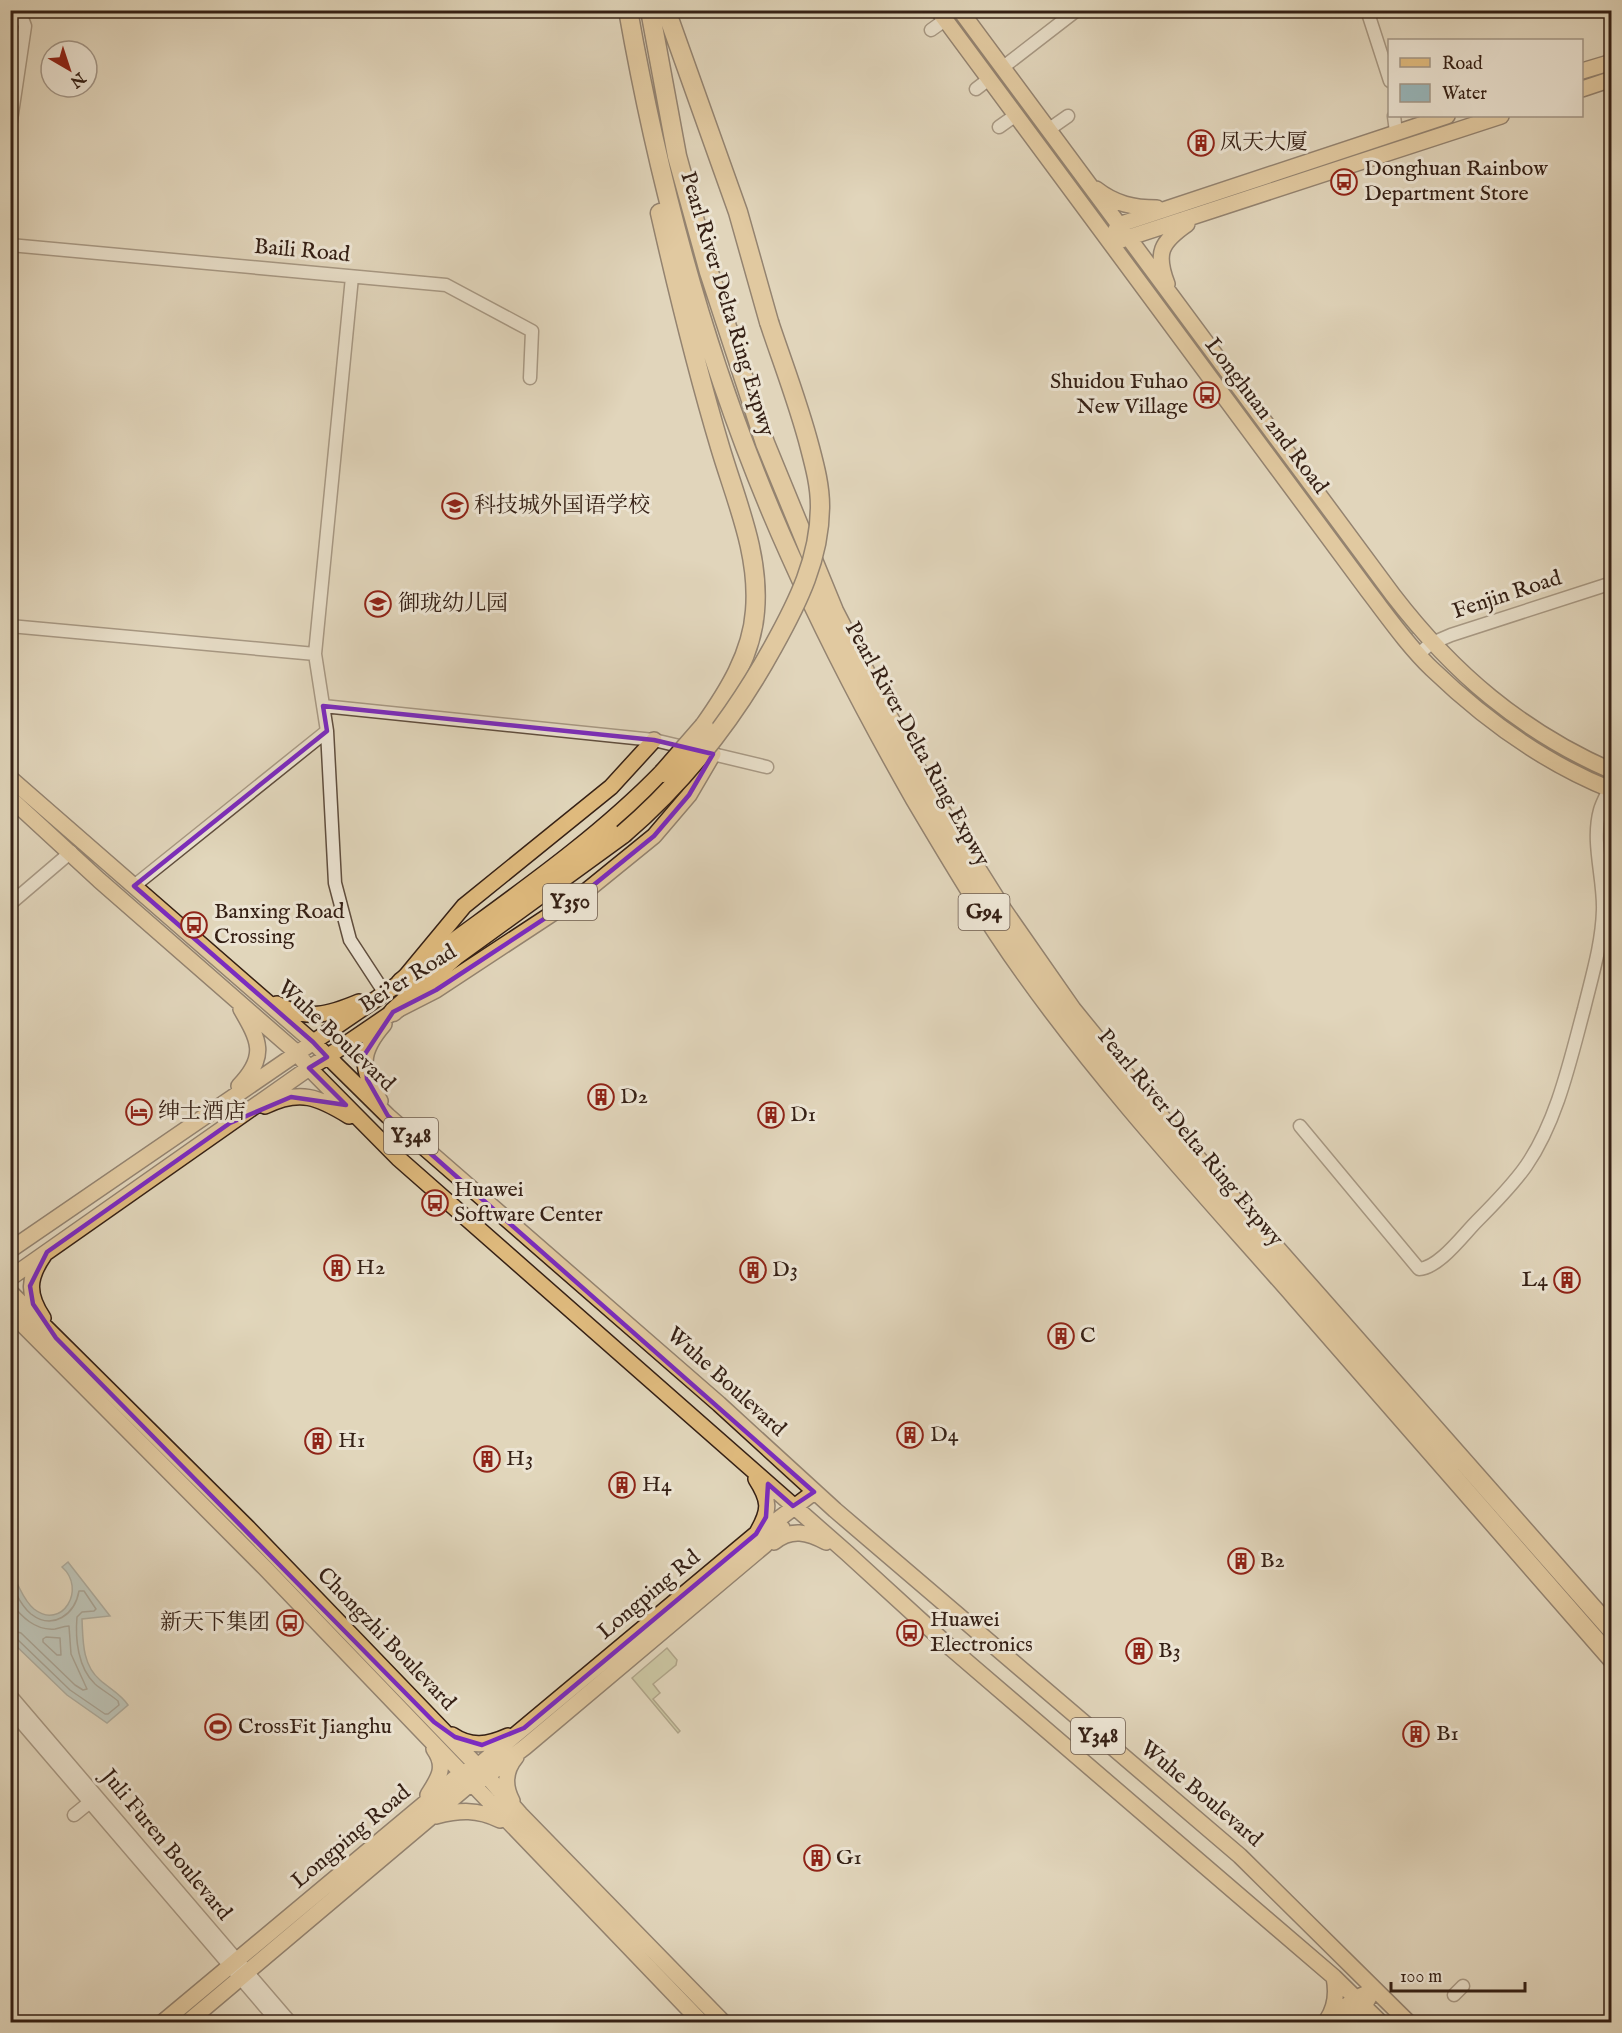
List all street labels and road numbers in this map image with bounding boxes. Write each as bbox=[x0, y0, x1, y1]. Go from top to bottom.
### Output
street label: Pearl River Delta Ring Expwy bbox=[673, 168, 781, 440]
street label: Baili Road bbox=[253, 233, 351, 269]
street label: Longhuan 2nd Road bbox=[1198, 332, 1334, 500]
street label: Fenjin Road bbox=[1449, 564, 1565, 626]
street label: Pearl River Delta Ring Expwy bbox=[838, 617, 996, 871]
road number: Y350 bbox=[543, 884, 597, 920]
road number: G94 bbox=[958, 894, 1010, 930]
street label: Bei'er Road bbox=[354, 938, 462, 1020]
street label: Wuhe Boulevard bbox=[271, 974, 401, 1098]
street label: Pearl River Delta Ring Expwy bbox=[1091, 1023, 1289, 1253]
road number: Y348 bbox=[384, 1118, 438, 1154]
street label: Wuhe Boulevard bbox=[660, 1321, 792, 1443]
street label: Longping Rd bbox=[592, 1544, 706, 1646]
street label: Chongzhi Boulevard bbox=[311, 1562, 462, 1717]
road number: Y348 bbox=[1071, 1718, 1125, 1754]
street label: Wuhe Boulevard bbox=[1134, 1735, 1268, 1853]
street label: Juli Furen Boulevard bbox=[93, 1761, 238, 1927]
street label: Longping Road bbox=[286, 1779, 417, 1895]

